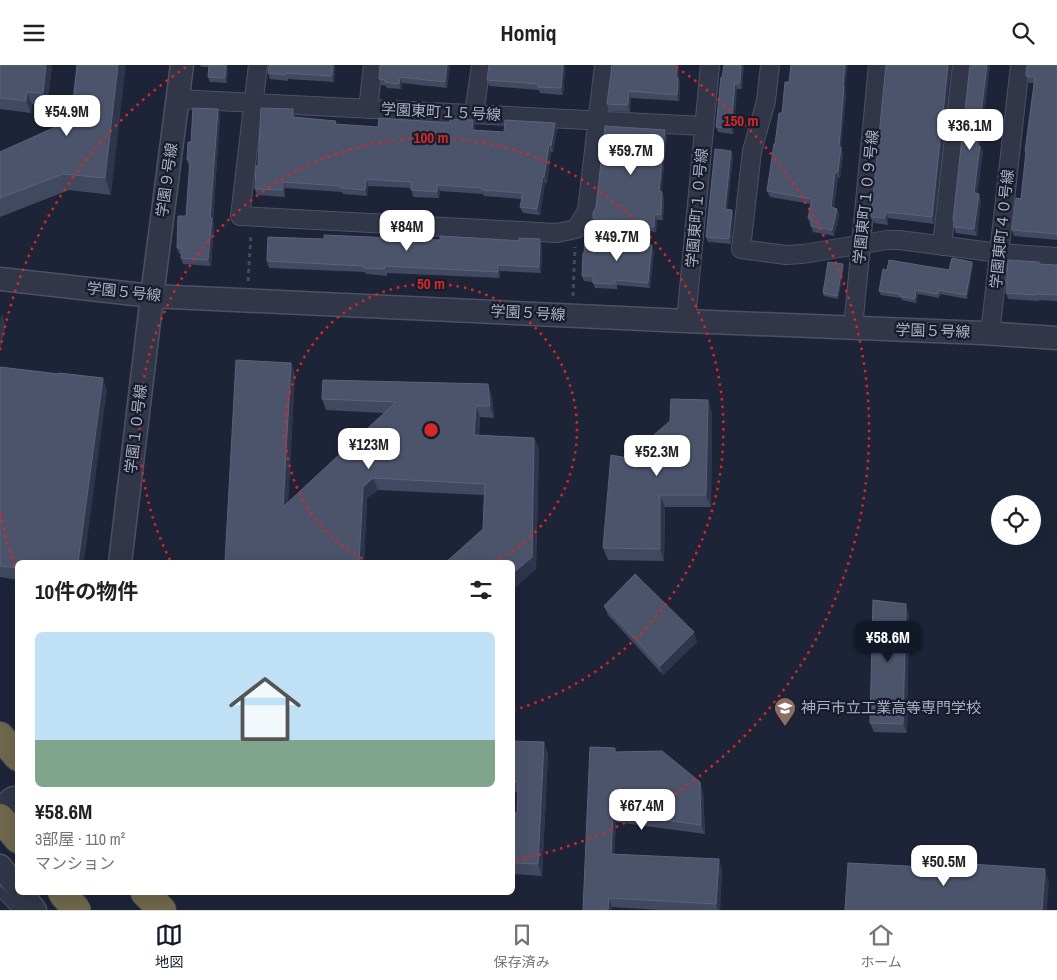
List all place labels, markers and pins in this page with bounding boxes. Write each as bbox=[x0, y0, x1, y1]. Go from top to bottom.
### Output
pin: ¥54.9M bbox=[26, 95, 108, 137]
pin: ¥36.1M bbox=[929, 109, 1011, 151]
pin: ¥59.7M bbox=[590, 133, 672, 176]
pin: ¥84M bbox=[377, 209, 437, 252]
pin: ¥49.7M bbox=[576, 219, 658, 262]
centre of rings bbox=[422, 421, 440, 439]
pin: ¥123M bbox=[334, 427, 404, 470]
pin: ¥52.3M bbox=[616, 435, 698, 477]
pin: ¥58.6M bbox=[847, 621, 929, 663]
school or university icon: 神戸市立工業高等専門学校 bbox=[773, 696, 797, 727]
place label: 神戸市立工業高等専門学校 bbox=[801, 697, 981, 718]
pin: ¥67.4M bbox=[601, 789, 683, 831]
pin: ¥50.5M bbox=[903, 845, 985, 887]

